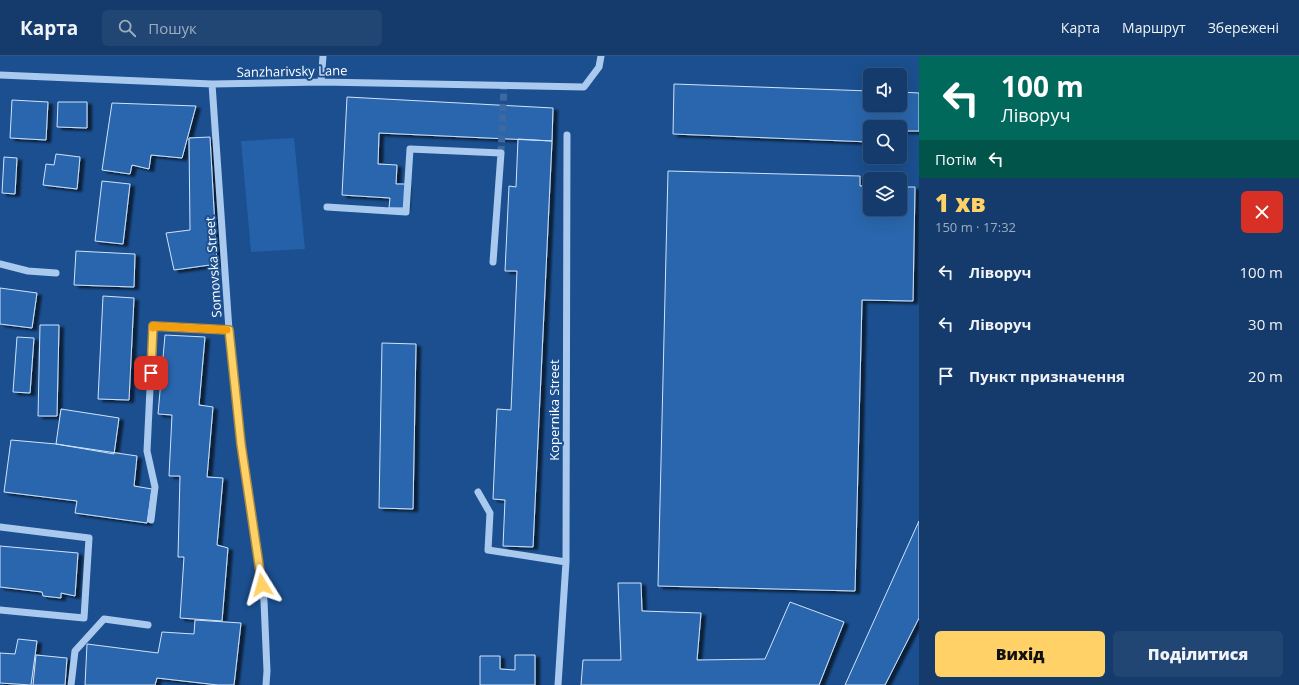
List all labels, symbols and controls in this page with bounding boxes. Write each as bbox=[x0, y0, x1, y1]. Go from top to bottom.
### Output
search box bbox=[102, 10, 382, 46]
text: Карта bbox=[20, 15, 78, 41]
icon: search bbox=[116, 17, 138, 39]
text: Пошук bbox=[148, 18, 197, 38]
text: Карта bbox=[1061, 18, 1100, 37]
text: Маршрут bbox=[1122, 18, 1186, 37]
text: Збережені bbox=[1208, 18, 1279, 37]
street label: Sanzharivsky Lane bbox=[236, 61, 348, 81]
text: 100 m bbox=[1001, 67, 1084, 105]
map controls bbox=[863, 68, 907, 216]
button: sound bbox=[863, 68, 907, 112]
icon: left bbox=[935, 72, 987, 124]
text: Ліворуч bbox=[1001, 103, 1070, 127]
button: search bbox=[863, 120, 907, 164]
icon: left bbox=[985, 148, 1007, 170]
text: Потім bbox=[935, 149, 977, 169]
button: layers bbox=[863, 172, 907, 216]
text: 1 хв bbox=[935, 186, 986, 219]
button: close bbox=[1241, 191, 1283, 233]
street label: Somovska Street bbox=[200, 216, 226, 318]
text: 150 m · 17:32 bbox=[935, 218, 1016, 236]
icon: left bbox=[935, 261, 957, 283]
text: Ліворуч bbox=[969, 262, 1031, 282]
text: 100 m bbox=[1239, 262, 1283, 282]
icon: left bbox=[935, 313, 957, 335]
text: Ліворуч bbox=[969, 314, 1031, 334]
text: 30 m bbox=[1248, 314, 1283, 334]
pin bbox=[134, 356, 168, 390]
street label: Kopernika Street bbox=[545, 359, 563, 461]
icon: arrive bbox=[140, 362, 162, 384]
icon: arrive bbox=[935, 365, 957, 387]
text: Пункт призначення bbox=[969, 366, 1125, 386]
text: 20 m bbox=[1248, 366, 1283, 386]
position arrow bbox=[241, 564, 283, 606]
button: Вихід bbox=[935, 631, 1105, 677]
button: Поділитися bbox=[1113, 631, 1283, 677]

